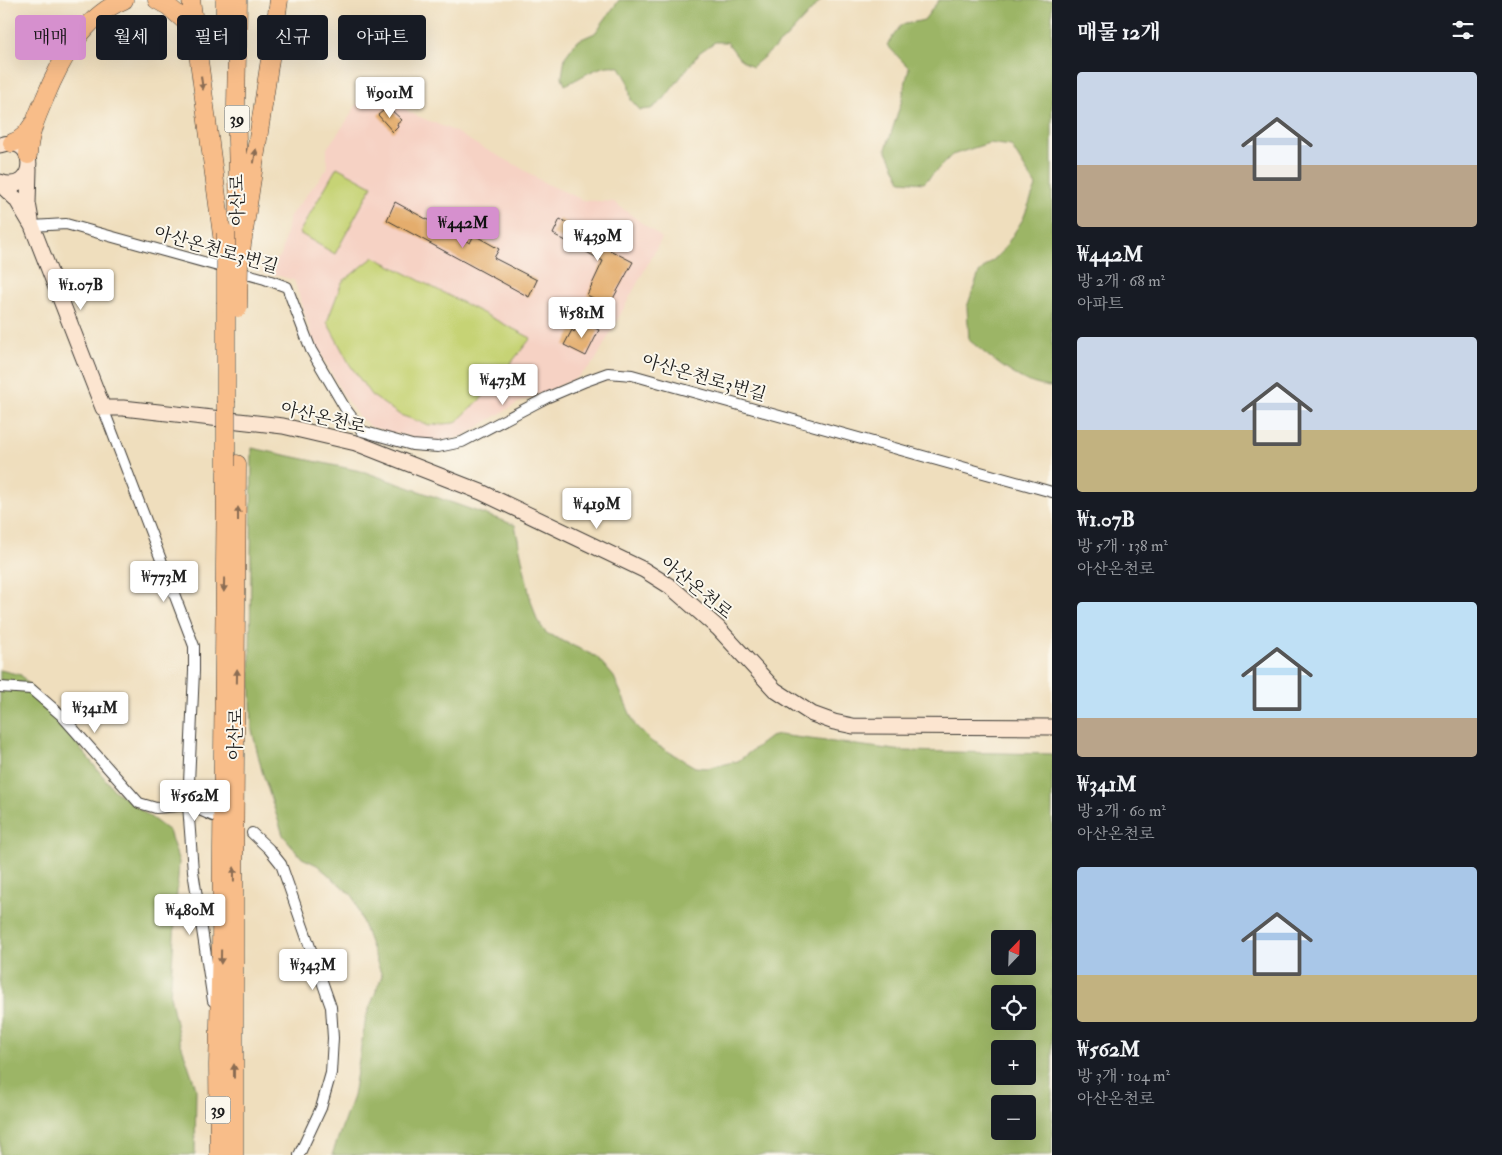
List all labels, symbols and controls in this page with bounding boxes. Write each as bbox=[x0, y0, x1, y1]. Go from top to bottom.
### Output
chip: 매매 bbox=[15, 15, 86, 60]
chip: 월세 bbox=[96, 15, 167, 60]
chip: 필터 bbox=[177, 15, 247, 60]
chip: 신규 bbox=[257, 15, 328, 60]
chip: 아파트 bbox=[338, 15, 426, 60]
icon: filters bbox=[1449, 16, 1477, 44]
text: 매물 12개 bbox=[1077, 19, 1160, 46]
one-way arrow bbox=[198, 75, 206, 91]
pin: ₩901M bbox=[355, 76, 425, 119]
text: ₩901M bbox=[367, 83, 413, 103]
icon: home bbox=[1232, 104, 1322, 194]
road number: 39 bbox=[224, 106, 250, 132]
one-way arrow bbox=[252, 148, 260, 164]
street label: 아산로 bbox=[226, 174, 250, 226]
pin: ₩442M bbox=[428, 206, 498, 249]
text: ₩442M bbox=[438, 213, 488, 233]
pin: ₩439M bbox=[563, 220, 633, 262]
street label: 아산온천로3번길 bbox=[151, 221, 281, 279]
text: ₩439M bbox=[574, 226, 622, 246]
text: ₩442M bbox=[1077, 241, 1143, 268]
pin: ₩1.07B bbox=[40, 268, 122, 311]
text: 방 2개 · 68 m² bbox=[1077, 271, 1165, 291]
text: ₩1.07B bbox=[59, 275, 103, 295]
text: 아파트 bbox=[1077, 294, 1123, 314]
pin: ₩581M bbox=[547, 296, 617, 339]
text: ₩581M bbox=[559, 303, 605, 323]
street label: 아산온천로3번길 bbox=[639, 349, 769, 407]
pin: ₩473M bbox=[468, 364, 538, 406]
icon: home bbox=[1232, 369, 1322, 459]
text: ₩473M bbox=[480, 370, 526, 390]
street label: 아산온천로 bbox=[278, 397, 368, 439]
pin: ₩419M bbox=[562, 488, 632, 530]
text: ₩419M bbox=[573, 494, 621, 514]
one-way arrow bbox=[234, 506, 242, 522]
text: ₩1.07B bbox=[1077, 506, 1135, 533]
text: 방 5개 · 138 m² bbox=[1077, 536, 1168, 556]
street label: 아산온천로 bbox=[655, 552, 737, 624]
text: 아산온천로 bbox=[1077, 559, 1154, 579]
pin: ₩773M bbox=[129, 560, 199, 603]
text: ₩773M bbox=[141, 567, 187, 587]
one-way arrow bbox=[220, 577, 228, 593]
icon: home bbox=[1232, 634, 1322, 724]
one-way arrow bbox=[233, 668, 241, 684]
pin: ₩341M bbox=[60, 692, 130, 734]
text: ₩341M bbox=[72, 698, 118, 718]
street label: 아산로 bbox=[224, 708, 248, 760]
text: ₩341M bbox=[1077, 771, 1137, 798]
pin: ₩562M bbox=[160, 780, 230, 822]
text: ₩562M bbox=[171, 786, 219, 806]
text: 방 2개 · 60 m² bbox=[1077, 801, 1166, 821]
text: 아산온천로 bbox=[1077, 824, 1154, 844]
one-way arrow bbox=[230, 866, 238, 882]
pin: ₩480M bbox=[155, 894, 225, 936]
icon: home bbox=[1232, 899, 1322, 989]
text: ₩480M bbox=[165, 900, 215, 920]
north arrow bbox=[991, 930, 1036, 975]
map controls bbox=[991, 930, 1036, 1140]
pin: ₩343M bbox=[278, 948, 348, 991]
one-way arrow bbox=[216, 950, 224, 966]
text: ₩343M bbox=[290, 955, 336, 975]
button: locate bbox=[991, 985, 1036, 1030]
text: ₩562M bbox=[1077, 1036, 1140, 1063]
button: + bbox=[991, 1040, 1036, 1085]
one-way arrow bbox=[230, 1063, 238, 1079]
text: 방 3개 · 104 m² bbox=[1077, 1066, 1170, 1086]
text: 아산온천로 bbox=[1077, 1089, 1154, 1109]
button: − bbox=[991, 1095, 1036, 1140]
road number: 39 bbox=[206, 1096, 230, 1124]

